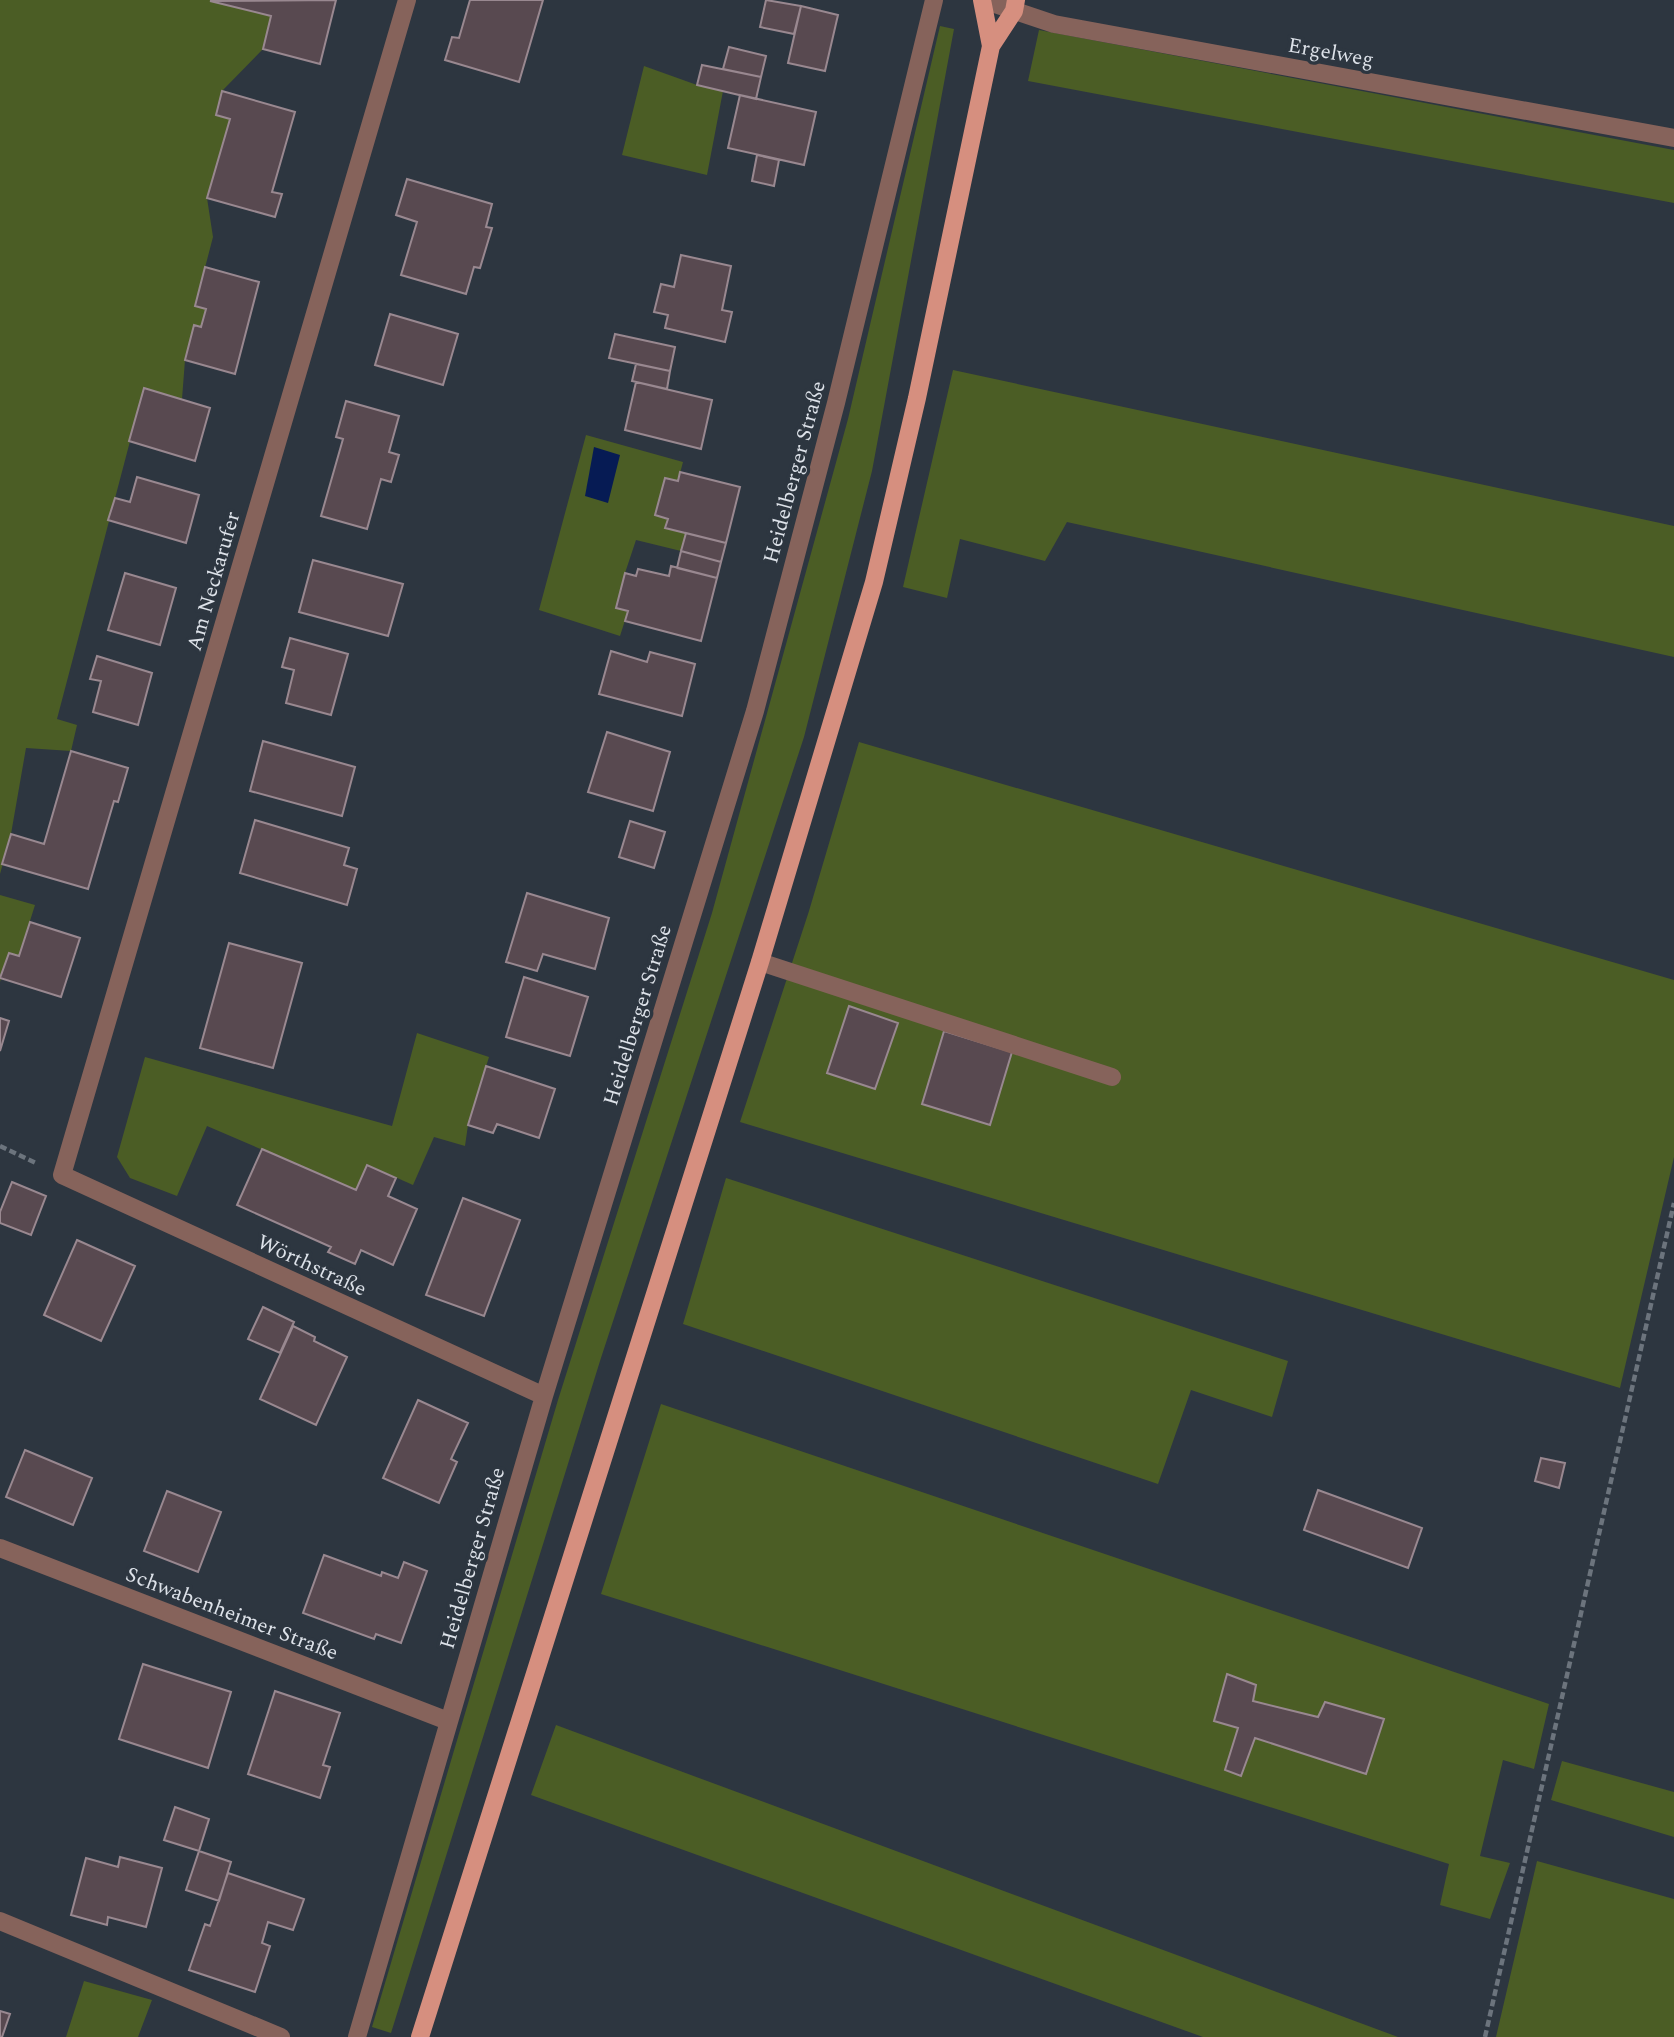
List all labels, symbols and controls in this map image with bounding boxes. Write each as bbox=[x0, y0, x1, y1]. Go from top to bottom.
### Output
street label: Ergelweg bbox=[1285, 30, 1376, 76]
street label: Heidelberger Straße bbox=[755, 377, 835, 567]
street label: Am Neckarufer bbox=[179, 508, 249, 655]
street label: Heidelberger Straße bbox=[595, 921, 681, 1110]
street label: Wörthstraße bbox=[251, 1227, 372, 1305]
street label: Heidelberger Straße bbox=[432, 1464, 514, 1653]
street label: Schwabenheimer Straße bbox=[121, 1559, 343, 1669]

